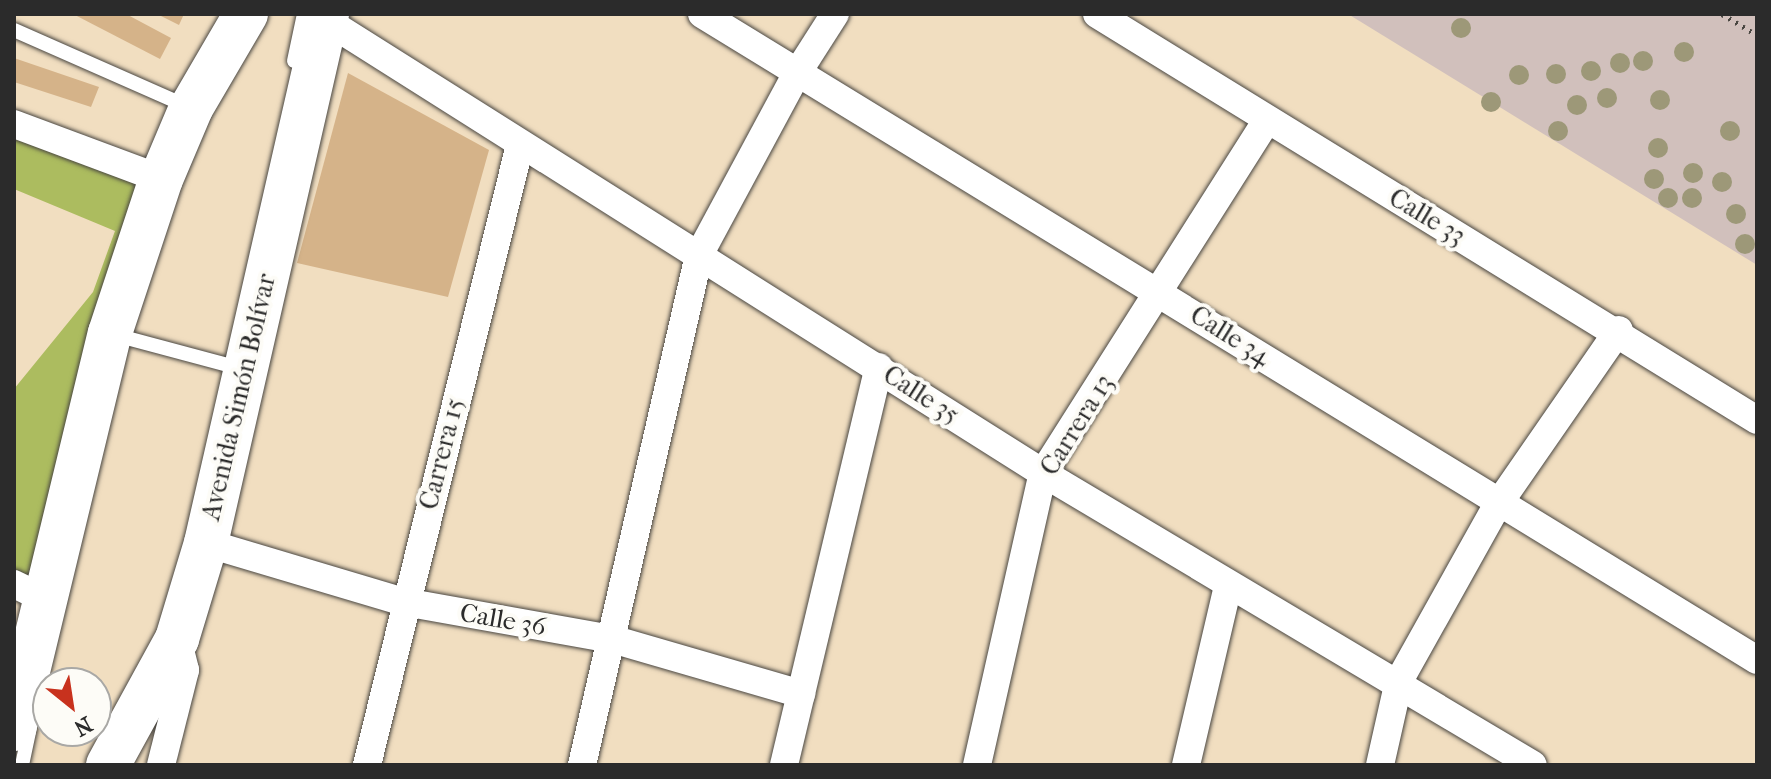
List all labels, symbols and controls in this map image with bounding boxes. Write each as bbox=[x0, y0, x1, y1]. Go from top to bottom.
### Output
street label: Calle 33 bbox=[1383, 182, 1471, 252]
street label: Avenida Simón Bolívar bbox=[195, 271, 283, 523]
street label: Calle 34 bbox=[1184, 299, 1276, 373]
street label: Calle 35 bbox=[877, 359, 965, 431]
street label: Carrera 13 bbox=[1034, 369, 1120, 481]
street label: Carrera 15 bbox=[413, 395, 471, 513]
street label: Calle 36 bbox=[458, 597, 548, 643]
north arrow bbox=[32, 667, 112, 747]
text: N bbox=[69, 711, 97, 741]

